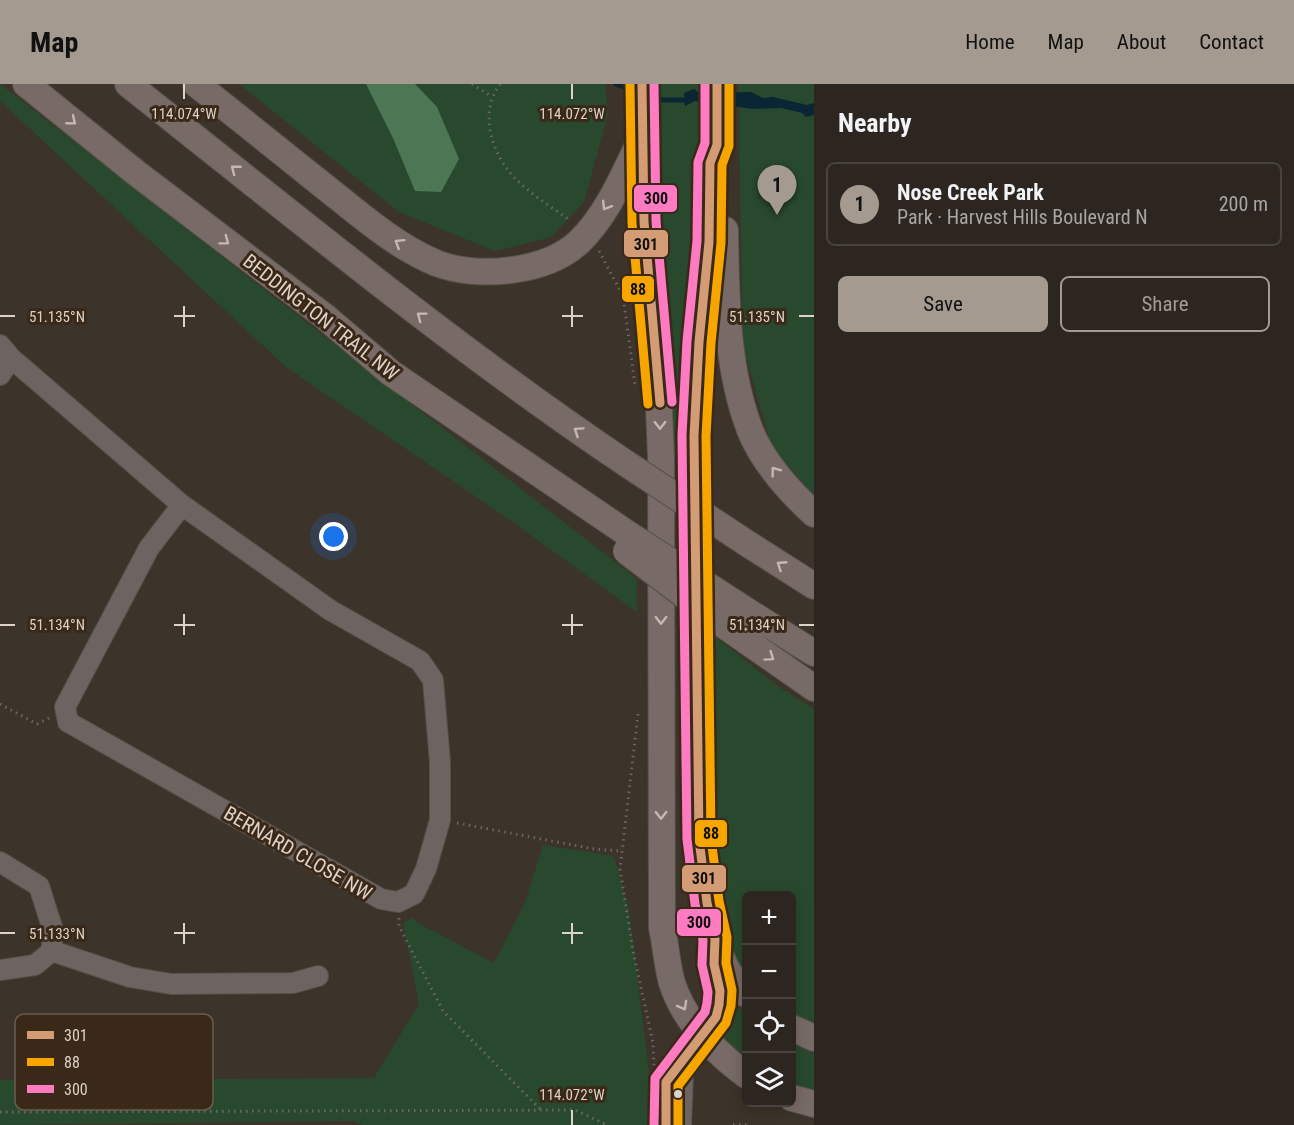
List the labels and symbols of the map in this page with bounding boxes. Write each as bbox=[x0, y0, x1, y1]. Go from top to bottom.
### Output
text: 114.074°W bbox=[151, 105, 217, 123]
text: 114.072°W bbox=[539, 105, 605, 123]
one-way arrow bbox=[65, 113, 76, 124]
one-way arrow bbox=[231, 165, 242, 176]
pin: 1 bbox=[758, 166, 796, 215]
line badge: 300 bbox=[633, 184, 678, 213]
text: 300 bbox=[644, 189, 668, 208]
one-way arrow bbox=[601, 200, 613, 210]
line badge: 301 bbox=[623, 229, 669, 258]
one-way arrow bbox=[219, 233, 230, 244]
text: 301 bbox=[634, 235, 658, 254]
one-way arrow bbox=[395, 239, 406, 250]
street label: BEDDINGTON TRAIL NW bbox=[238, 249, 404, 385]
line badge: 88 bbox=[621, 275, 655, 303]
text: 88 bbox=[630, 280, 646, 299]
text: 51.135°N bbox=[29, 308, 85, 326]
text: 51.135°N bbox=[729, 308, 785, 326]
one-way arrow bbox=[417, 312, 428, 323]
one-way arrow bbox=[654, 420, 667, 429]
one-way arrow bbox=[574, 427, 585, 438]
one-way arrow bbox=[771, 466, 782, 477]
your location bbox=[319, 522, 348, 551]
one-way arrow bbox=[777, 561, 787, 573]
one-way arrow bbox=[655, 615, 667, 624]
text: 51.134°N bbox=[29, 616, 85, 634]
text: 51.134°N bbox=[729, 616, 785, 634]
one-way arrow bbox=[763, 650, 774, 661]
street label: BERNARD CLOSE NW bbox=[220, 801, 376, 905]
one-way arrow bbox=[655, 810, 667, 819]
line badge: 88 bbox=[694, 819, 728, 848]
text: 88 bbox=[703, 824, 719, 843]
line badge: 301 bbox=[681, 864, 727, 893]
text: 301 bbox=[692, 869, 716, 888]
line badge: 300 bbox=[676, 908, 722, 937]
text: 300 bbox=[687, 913, 711, 932]
text: 51.133°N bbox=[29, 925, 85, 943]
one-way arrow bbox=[676, 1000, 687, 1010]
legend bbox=[15, 1014, 213, 1110]
text: 301 bbox=[64, 1026, 88, 1045]
text: 88 bbox=[64, 1053, 80, 1072]
text: 300 bbox=[64, 1080, 88, 1099]
text: 114.072°W bbox=[539, 1086, 605, 1104]
unlabelled marker bbox=[672, 1088, 684, 1100]

